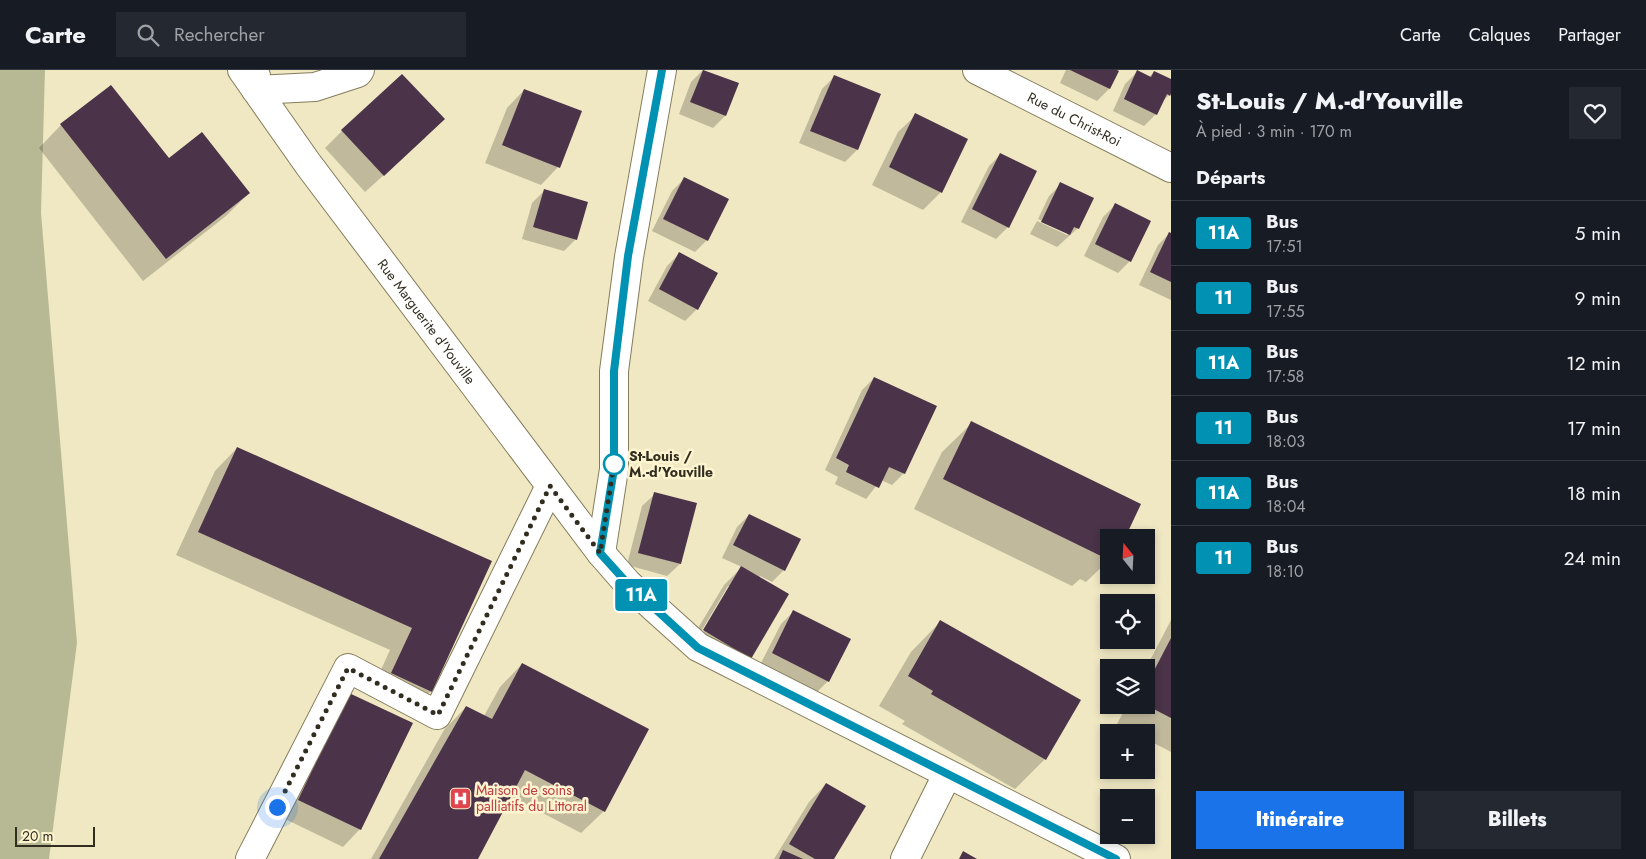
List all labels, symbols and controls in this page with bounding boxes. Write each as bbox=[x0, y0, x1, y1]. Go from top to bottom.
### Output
search box bbox=[116, 12, 466, 57]
text: Carte bbox=[25, 17, 86, 52]
icon: search bbox=[134, 21, 162, 49]
text: Rechercher bbox=[174, 21, 265, 48]
text: Carte bbox=[1400, 22, 1441, 48]
text: Calques bbox=[1469, 22, 1530, 48]
text: Partager bbox=[1558, 22, 1621, 48]
text: St-Louis / M.-d'Youville bbox=[1196, 83, 1463, 118]
street label: Rue du Christ-Roi bbox=[1024, 87, 1125, 151]
button: heart bbox=[1569, 87, 1621, 139]
text: À pied · 3 min · 170 m bbox=[1196, 120, 1352, 143]
text: Départs bbox=[1196, 164, 1265, 191]
text: Bus bbox=[1266, 208, 1298, 235]
text: 11A bbox=[1208, 220, 1239, 246]
text: 5 min bbox=[1575, 220, 1621, 247]
text: 17:51 bbox=[1266, 235, 1303, 258]
street label: Rue Marguerite d'Youville bbox=[373, 255, 480, 388]
text: Bus bbox=[1266, 273, 1298, 300]
text: 11 bbox=[1214, 285, 1233, 311]
text: 9 min bbox=[1575, 285, 1621, 312]
text: 17:55 bbox=[1266, 300, 1304, 323]
text: Bus bbox=[1266, 338, 1298, 365]
text: 11A bbox=[1208, 350, 1239, 376]
text: 12 min bbox=[1566, 350, 1621, 377]
text: 17:58 bbox=[1266, 365, 1304, 388]
text: Bus bbox=[1266, 403, 1298, 430]
text: 11 bbox=[1214, 415, 1233, 441]
text: 17 min bbox=[1567, 415, 1621, 442]
text: 18:03 bbox=[1266, 430, 1305, 453]
place label: St-Louis / M.-d'Youville bbox=[629, 446, 713, 482]
marker: St-Louis / M.-d'Youville bbox=[603, 453, 625, 475]
text: Bus bbox=[1266, 468, 1298, 495]
text: 11A bbox=[1208, 480, 1239, 506]
text: 18 min bbox=[1567, 480, 1621, 507]
text: 18:04 bbox=[1266, 495, 1306, 518]
north arrow bbox=[1100, 529, 1155, 584]
map controls bbox=[1100, 529, 1155, 844]
text: Bus bbox=[1266, 533, 1298, 560]
text: 11 bbox=[1214, 545, 1233, 571]
text: 24 min bbox=[1564, 545, 1621, 572]
text: 18:10 bbox=[1266, 560, 1304, 583]
line badge: 11A bbox=[612, 579, 670, 611]
text: 11A bbox=[625, 582, 657, 608]
button: locate bbox=[1100, 594, 1155, 649]
button: layers bbox=[1100, 659, 1155, 714]
button: + bbox=[1100, 724, 1155, 779]
place label: Maison de soins palliatifs du Littoral bbox=[476, 780, 587, 816]
hospital icon: Maison de soins palliatifs du Littoral bbox=[448, 786, 472, 810]
button: − bbox=[1100, 789, 1155, 844]
button: Itinéraire bbox=[1196, 791, 1404, 849]
button: Billets bbox=[1414, 791, 1621, 849]
your location bbox=[265, 795, 290, 820]
scale bar bbox=[15, 824, 95, 847]
text: 20 m bbox=[22, 826, 54, 846]

